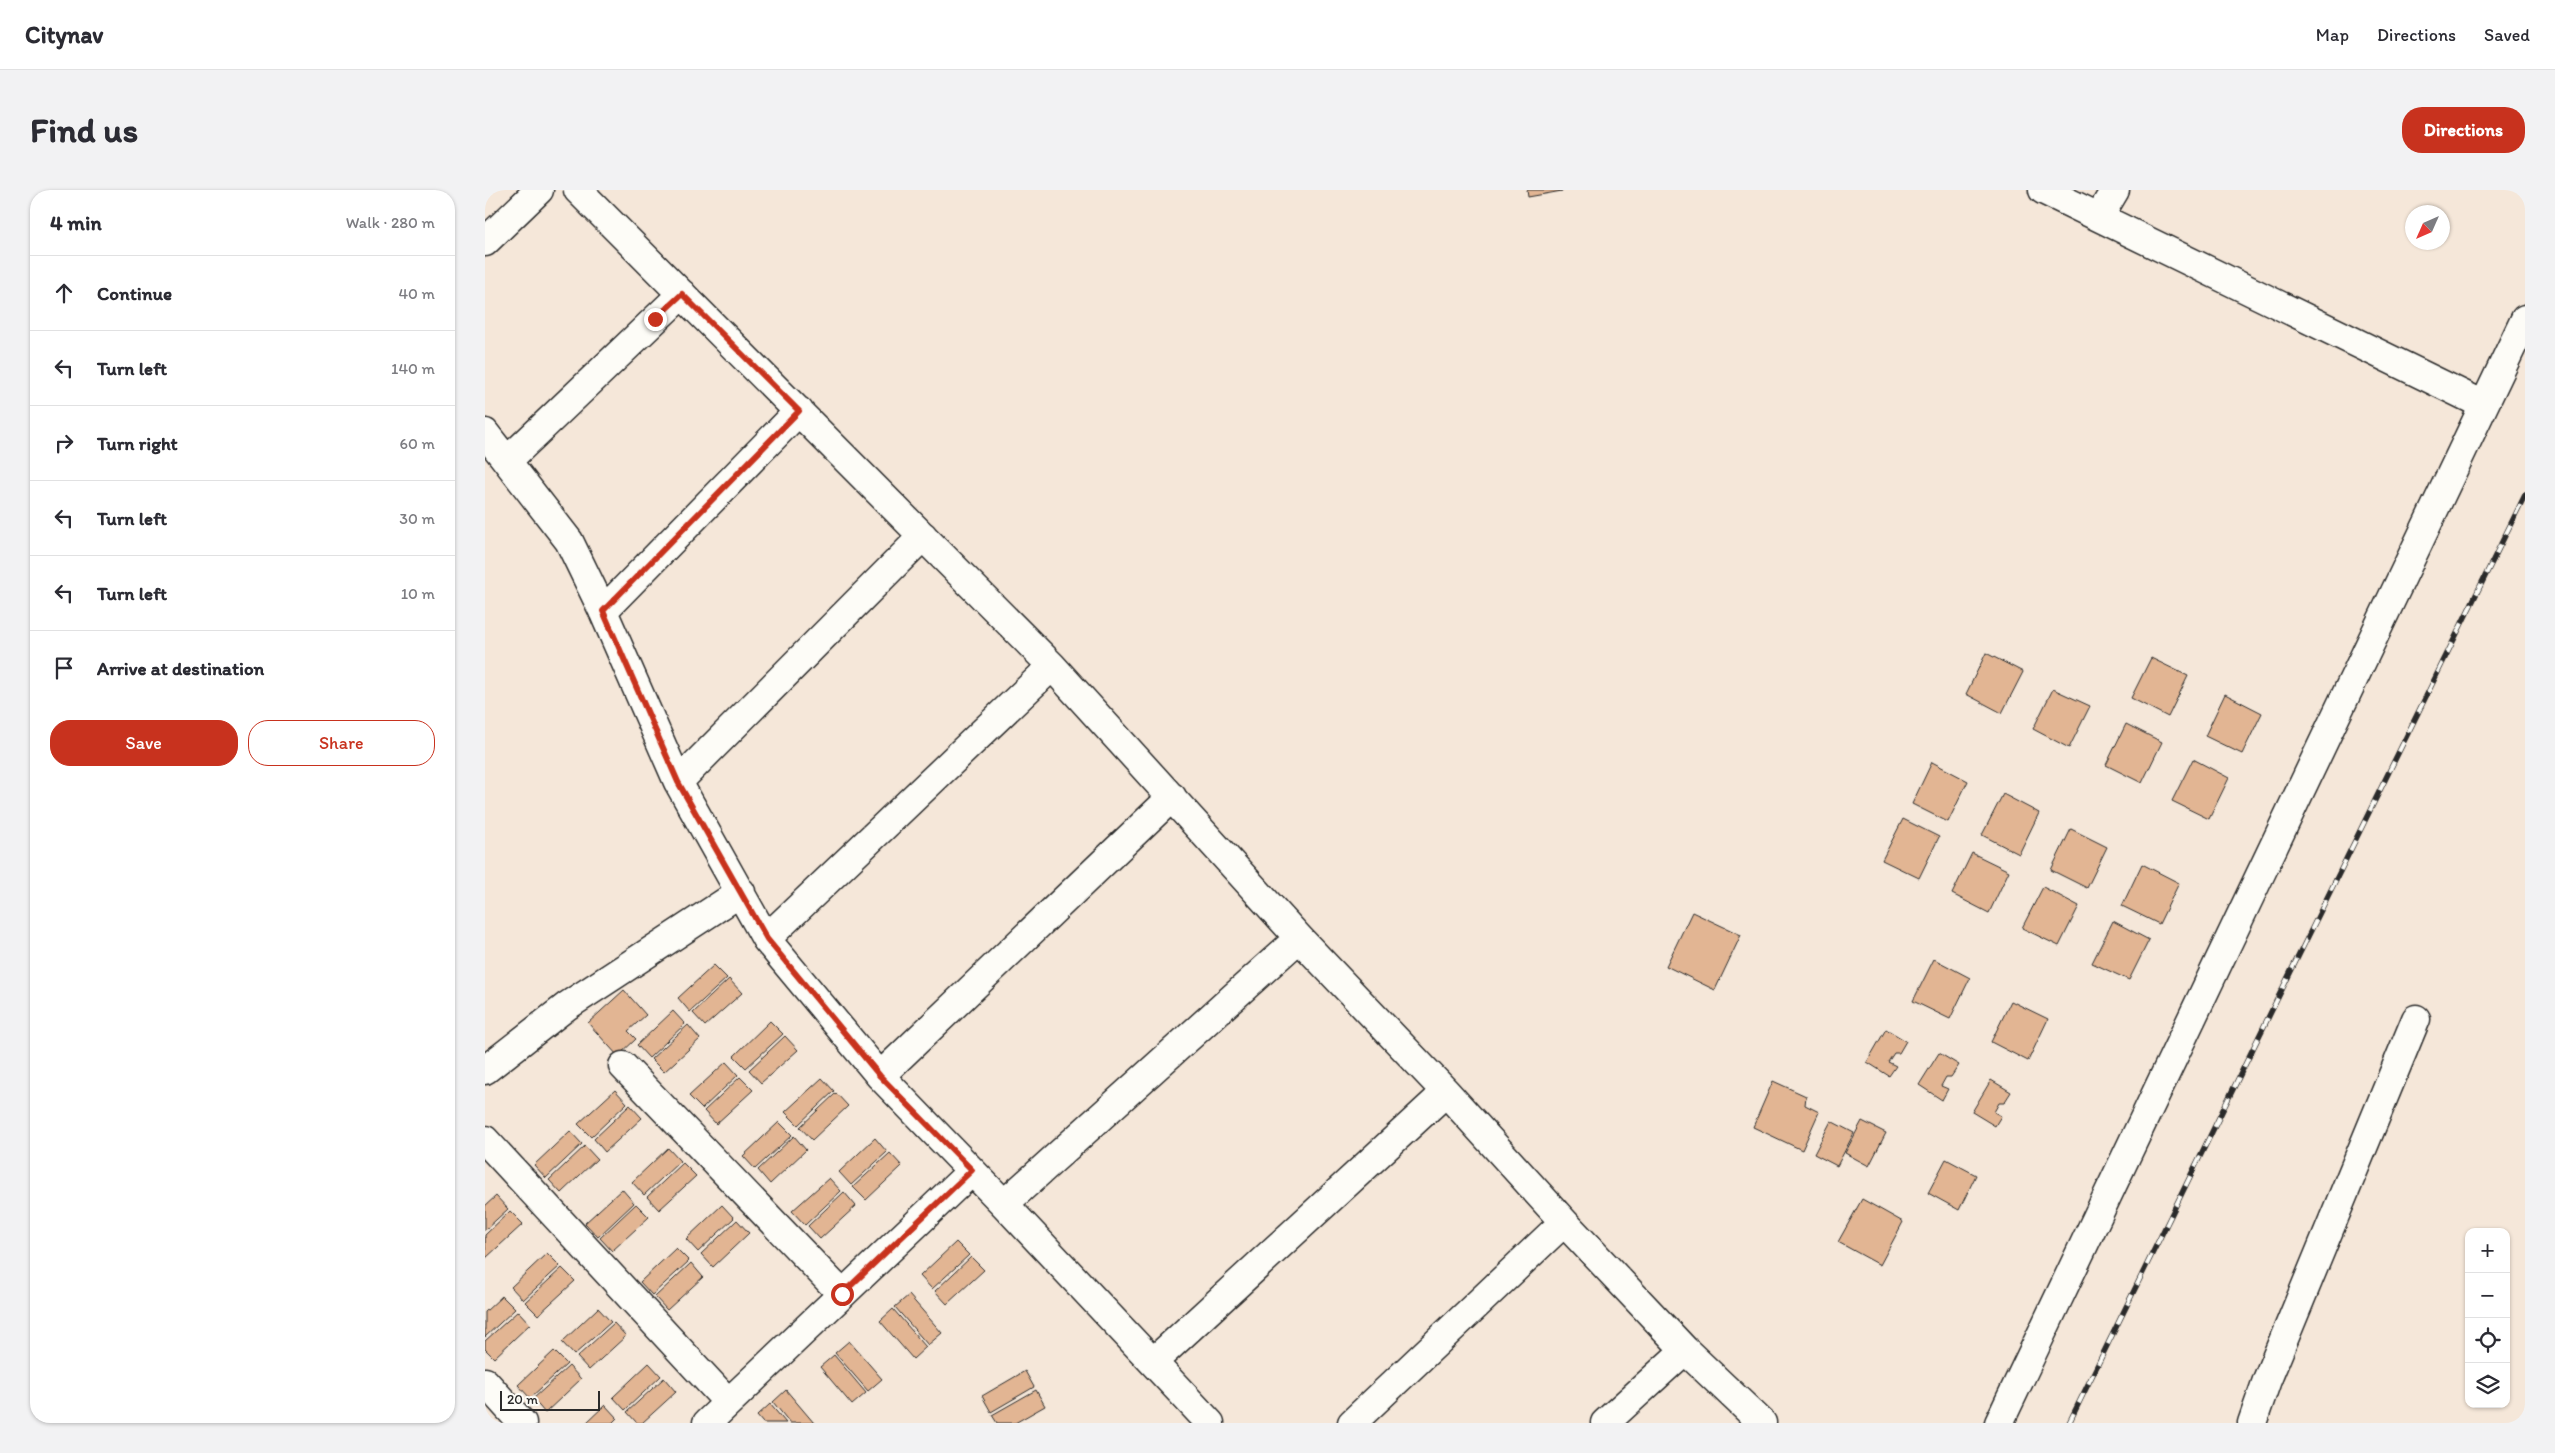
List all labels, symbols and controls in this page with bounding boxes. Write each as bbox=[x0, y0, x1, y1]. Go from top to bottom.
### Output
text: Citynav bbox=[25, 20, 103, 49]
text: Map bbox=[2316, 24, 2349, 46]
text: Directions bbox=[2377, 24, 2456, 46]
text: Saved bbox=[2484, 24, 2530, 46]
button: Directions bbox=[2402, 107, 2525, 153]
text: Find us bbox=[30, 109, 138, 151]
north arrow bbox=[2405, 205, 2450, 250]
text: 4 min bbox=[50, 210, 102, 235]
text: Walk · 280 m bbox=[346, 213, 435, 232]
icon: ahead bbox=[50, 279, 78, 307]
text: Continue bbox=[97, 282, 172, 305]
text: 40 m bbox=[398, 284, 435, 303]
route end bbox=[644, 308, 667, 331]
icon: left bbox=[50, 354, 78, 382]
text: Turn left bbox=[97, 357, 167, 380]
text: 140 m bbox=[391, 359, 435, 378]
icon: right bbox=[50, 429, 78, 457]
text: Turn right bbox=[97, 432, 178, 455]
text: 60 m bbox=[400, 434, 435, 453]
icon: left bbox=[50, 504, 78, 532]
text: Turn left bbox=[97, 507, 167, 530]
text: 30 m bbox=[399, 509, 435, 528]
icon: left bbox=[50, 579, 78, 607]
text: Turn left bbox=[97, 582, 167, 605]
text: 10 m bbox=[401, 584, 435, 603]
icon: arrive bbox=[50, 654, 78, 682]
text: Arrive at destination bbox=[97, 657, 264, 680]
button: Save bbox=[50, 720, 238, 766]
button: Share bbox=[248, 720, 435, 766]
map controls bbox=[2465, 1228, 2510, 1408]
button: + bbox=[2465, 1228, 2510, 1273]
button: − bbox=[2465, 1273, 2510, 1318]
route start bbox=[831, 1283, 854, 1306]
button: locate bbox=[2465, 1318, 2510, 1363]
button: layers bbox=[2465, 1363, 2510, 1408]
scale bar bbox=[500, 1388, 600, 1411]
text: 20 m bbox=[507, 1391, 538, 1408]

